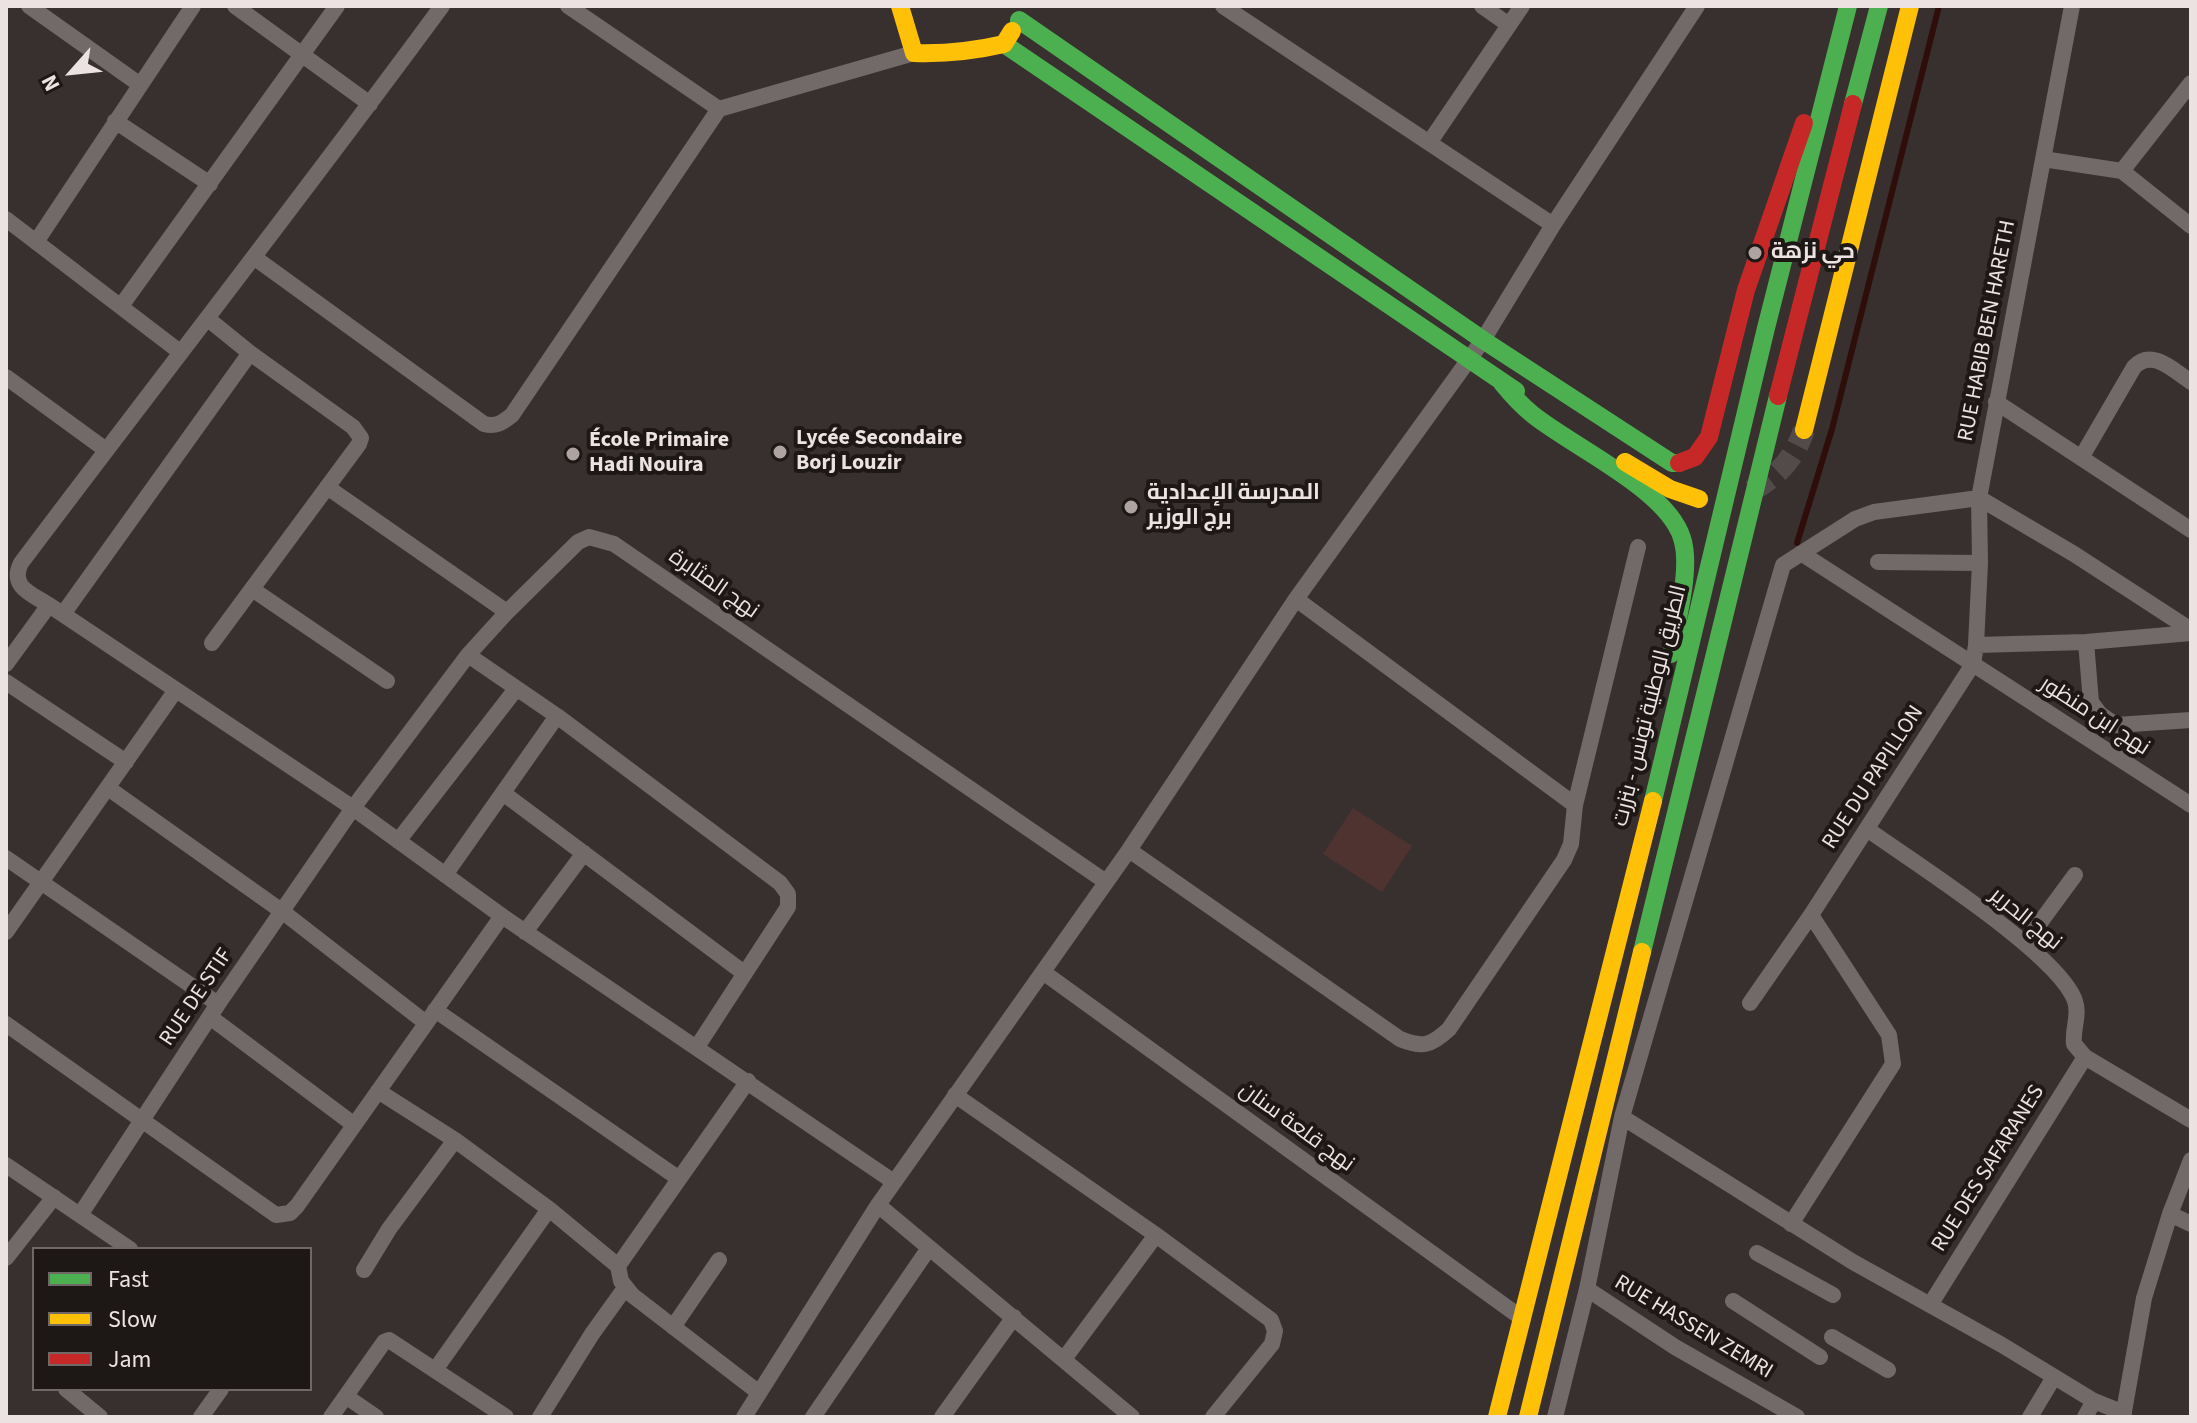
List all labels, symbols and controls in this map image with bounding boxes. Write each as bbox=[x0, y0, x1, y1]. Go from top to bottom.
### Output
north arrow bbox=[32, 32, 112, 112]
text: N bbox=[33, 69, 68, 97]
street label: RUE HABIB BEN HARETH bbox=[1954, 218, 2022, 444]
place label: حي نزهة bbox=[1771, 240, 1855, 266]
marker: حي نزهة bbox=[1746, 244, 1764, 262]
place label: Lycée Secondaire Borj Louzir bbox=[796, 426, 963, 478]
place label: École Primaire Hadi Nouira bbox=[589, 428, 729, 480]
marker: Lycée Secondaire Borj Louzir bbox=[771, 443, 789, 461]
marker: École Primaire Hadi Nouira bbox=[564, 445, 582, 463]
place label: المدرسة الإعدادية برج الوزير bbox=[1147, 481, 1320, 532]
marker: المدرسة الإعدادية برج الوزير bbox=[1122, 498, 1140, 516]
street label: نهج المثابرة bbox=[663, 544, 763, 626]
street label: الطريق الوطنية تونس - بنزرت bbox=[1608, 583, 1694, 829]
street label: نهج ابن منظور bbox=[2034, 672, 2154, 762]
street label: RUE DU PAPILLON bbox=[1818, 701, 1930, 855]
street label: نهج الحرير bbox=[1984, 883, 2066, 957]
street label: RUE DE STIF bbox=[155, 944, 239, 1052]
street label: نهج قلعة سنان bbox=[1233, 1077, 1359, 1179]
street label: RUE DES SAFARANES bbox=[1927, 1081, 2051, 1257]
legend bbox=[32, 1247, 312, 1391]
text: Fast bbox=[108, 1262, 149, 1297]
street label: RUE HASSEN ZEMRI bbox=[1609, 1270, 1777, 1386]
text: Slow bbox=[108, 1302, 157, 1337]
text: Jam bbox=[108, 1342, 152, 1377]

